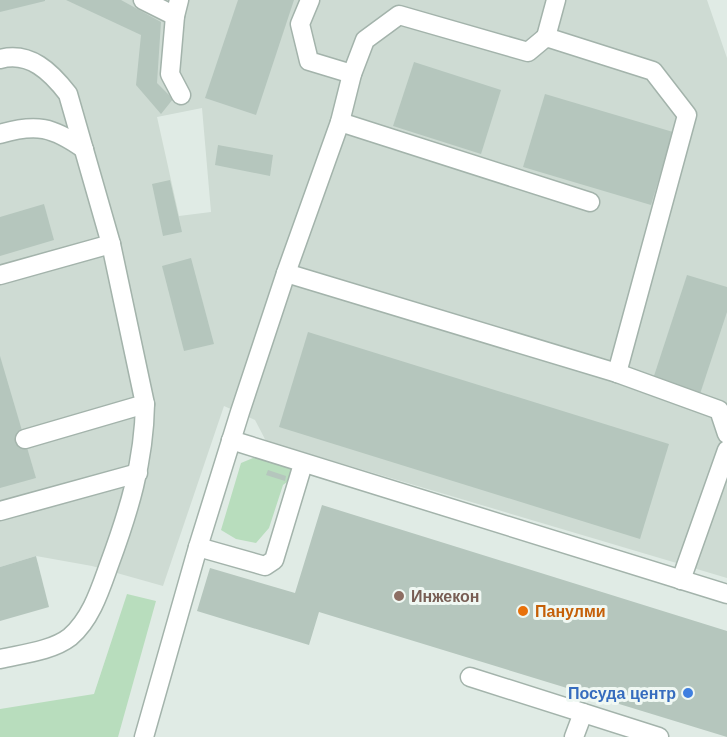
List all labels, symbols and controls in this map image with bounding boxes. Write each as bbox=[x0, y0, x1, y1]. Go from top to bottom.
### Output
place label: Инжекон bbox=[411, 587, 479, 606]
marker: Инжекон bbox=[392, 589, 406, 603]
place label: Панулми bbox=[535, 602, 606, 621]
marker: Панулми bbox=[516, 604, 530, 618]
place label: Посуда центр bbox=[568, 684, 676, 703]
marker: Посуда центр bbox=[681, 686, 695, 700]

